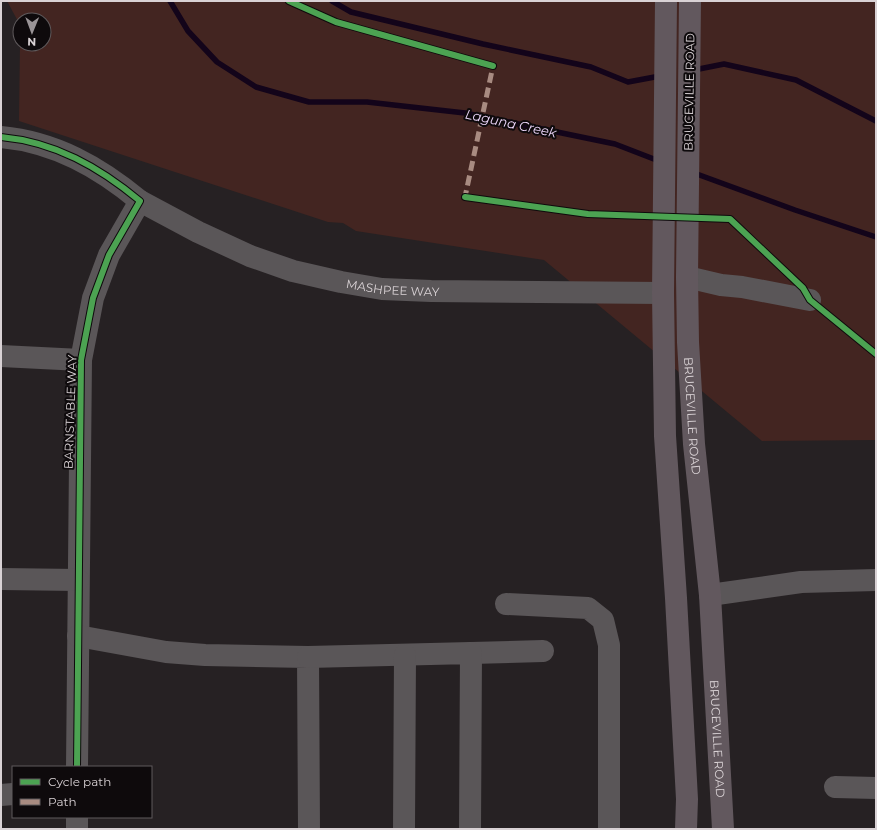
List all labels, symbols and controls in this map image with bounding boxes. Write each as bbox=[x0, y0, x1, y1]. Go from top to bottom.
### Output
north arrow bbox=[12, 12, 52, 52]
street label: BRUCEVILLE ROAD bbox=[680, 33, 698, 151]
text: N bbox=[27, 35, 36, 49]
water label: Laguna Creek bbox=[464, 106, 559, 141]
street label: MASHPEE WAY bbox=[345, 276, 440, 299]
street label: BARNSTABLE WAY bbox=[61, 354, 80, 469]
street label: BRUCEVILLE ROAD bbox=[681, 356, 705, 476]
street label: BRUCEVILLE ROAD bbox=[707, 679, 729, 798]
legend bbox=[12, 766, 152, 818]
text: Cycle path bbox=[48, 774, 111, 789]
text: Path bbox=[48, 794, 77, 809]

